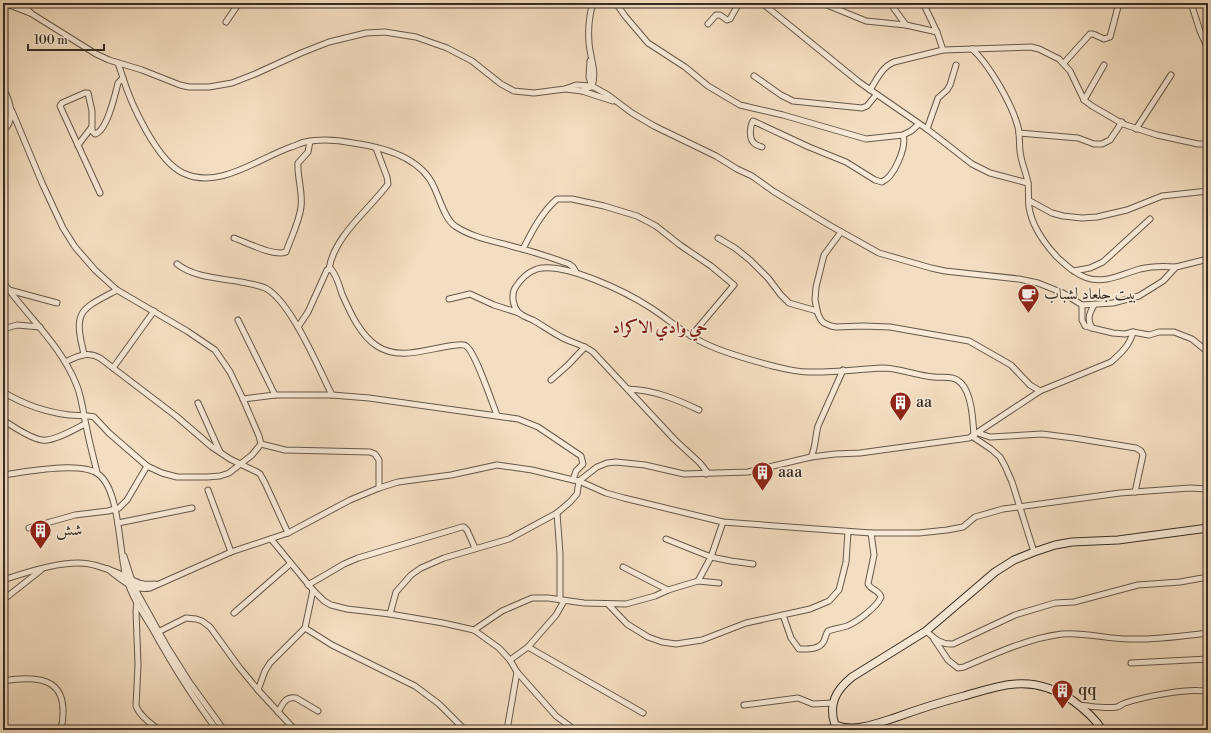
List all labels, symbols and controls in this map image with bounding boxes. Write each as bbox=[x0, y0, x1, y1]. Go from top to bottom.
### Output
scale bar bbox=[28, 26, 104, 52]
text: 100 m bbox=[34, 33, 68, 48]
cafe icon: بيت جلعاد لشباب bbox=[1016, 281, 1042, 314]
place label: بيت جلعاد لشباب bbox=[1044, 284, 1136, 304]
district label: حي وادي الاكراد bbox=[612, 317, 708, 342]
building icon: aa bbox=[887, 389, 913, 422]
place label: aa bbox=[916, 392, 933, 412]
building icon: aaa bbox=[750, 459, 776, 492]
place label: aaa bbox=[778, 462, 803, 482]
building icon: شش bbox=[27, 517, 53, 550]
place label: شش bbox=[56, 520, 82, 540]
building icon: qq bbox=[1050, 677, 1076, 710]
place label: qq bbox=[1078, 680, 1097, 700]

